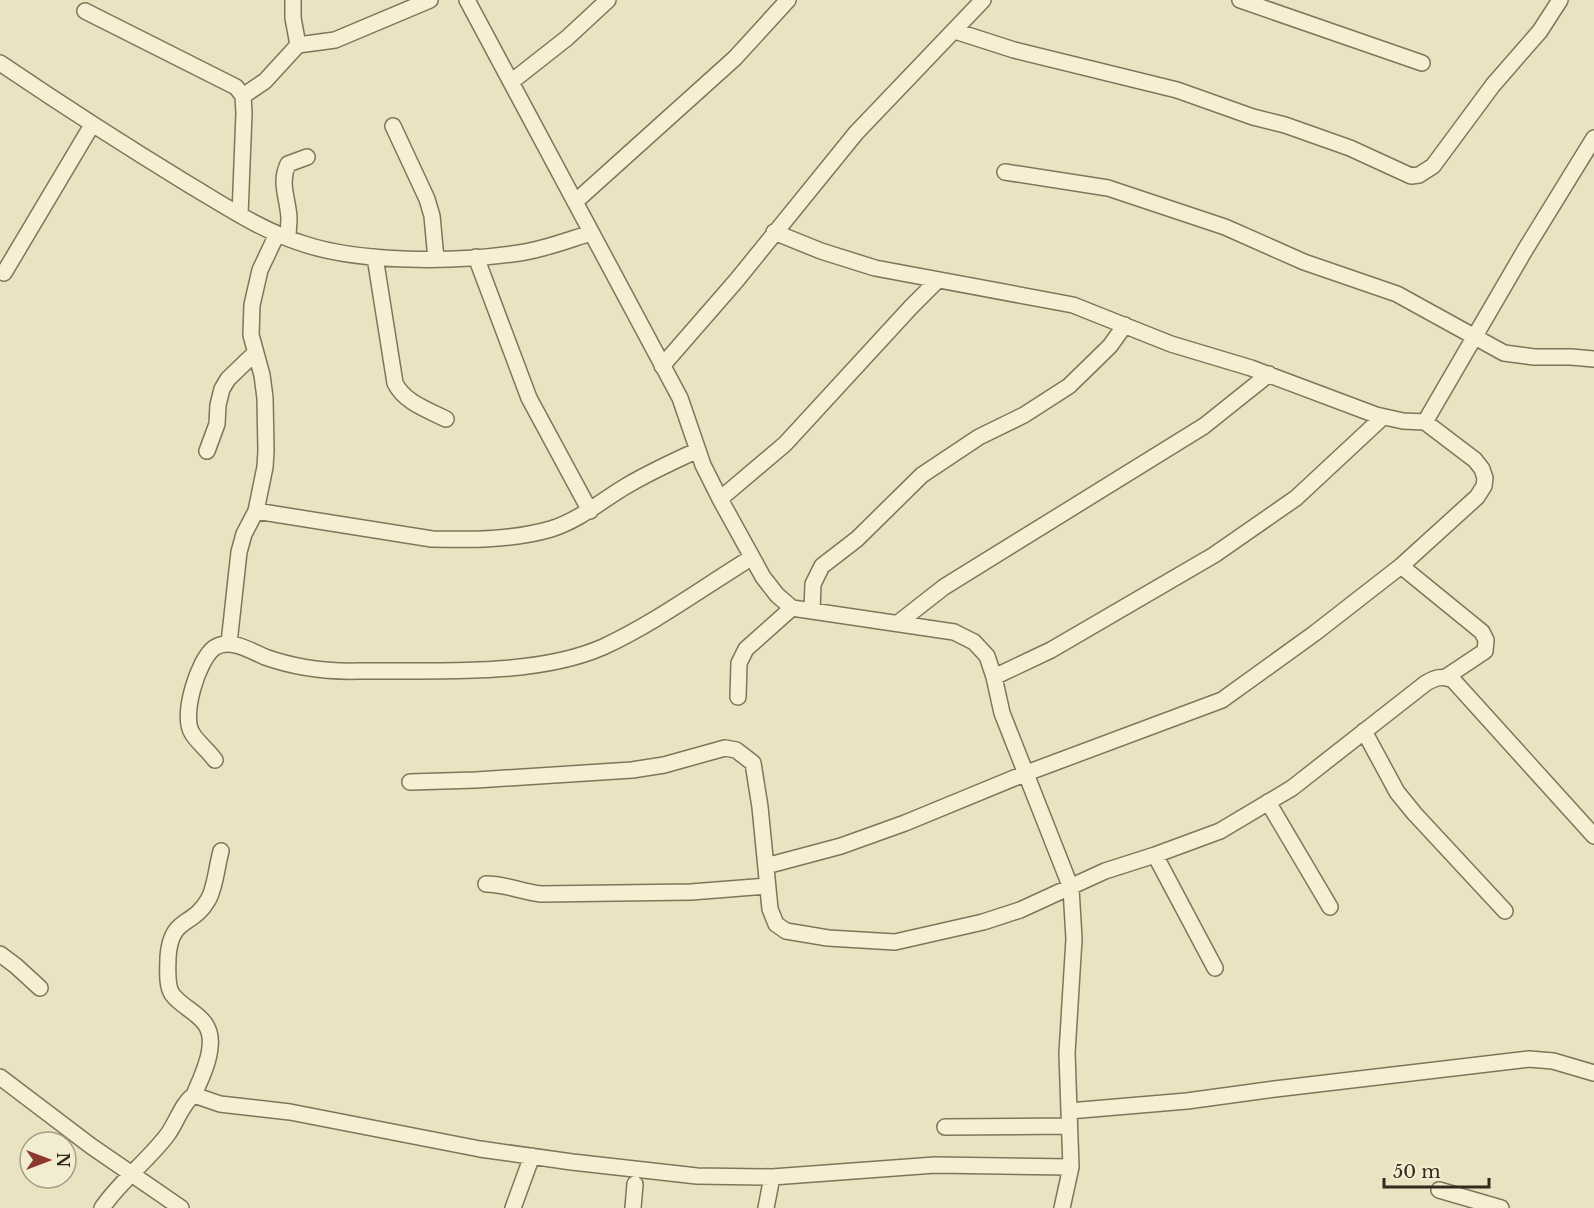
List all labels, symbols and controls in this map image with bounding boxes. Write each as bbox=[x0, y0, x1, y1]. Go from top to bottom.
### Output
north arrow bbox=[18, 1130, 78, 1190]
scale bar bbox=[1384, 1151, 1489, 1189]
text: N bbox=[53, 1152, 73, 1168]
text: 50 m bbox=[1393, 1161, 1441, 1183]

